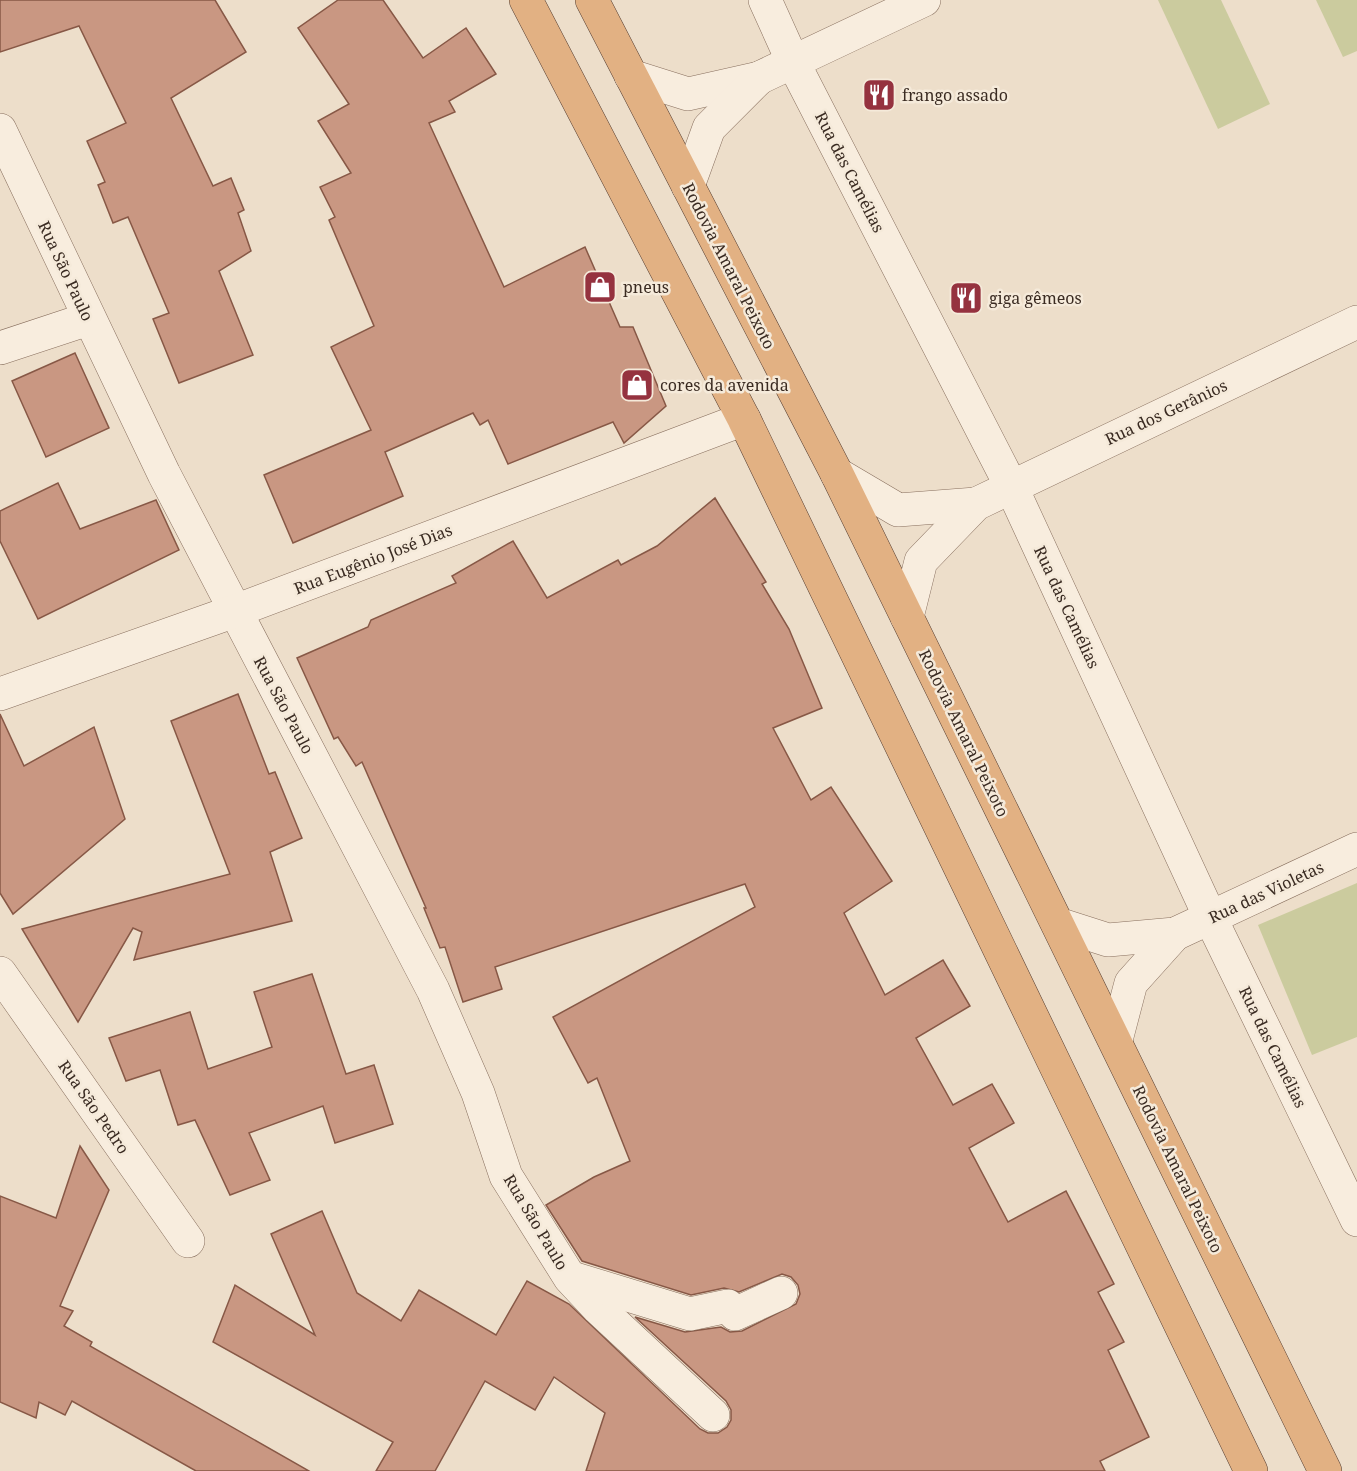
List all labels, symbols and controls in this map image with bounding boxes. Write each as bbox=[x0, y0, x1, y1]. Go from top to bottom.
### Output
restaurant icon: frango assado bbox=[861, 77, 897, 113]
place label: frango assado bbox=[902, 84, 1008, 106]
street label: Rua das Camélias bbox=[810, 108, 890, 236]
street label: Rodovia Amaral Peixoto bbox=[677, 179, 781, 353]
street label: Rua São Paulo bbox=[33, 217, 99, 325]
shop icon: pneus bbox=[582, 269, 618, 305]
place label: pneus bbox=[623, 276, 669, 298]
restaurant icon: giga gêmeos bbox=[948, 280, 984, 316]
place label: giga gêmeos bbox=[989, 287, 1082, 309]
shop icon: cores da avenida bbox=[619, 367, 655, 403]
place label: cores da avenida bbox=[660, 374, 789, 396]
street label: Rua dos Gerânios bbox=[1101, 374, 1231, 450]
street label: Rua Eugênio José Dias bbox=[291, 519, 455, 599]
street label: Rua das Camélias bbox=[1029, 542, 1105, 672]
street label: Rodovia Amaral Peixoto bbox=[914, 646, 1014, 820]
street label: Rua São Paulo bbox=[249, 652, 319, 758]
street label: Rua das Violetas bbox=[1205, 856, 1327, 928]
street label: Rua das Camélias bbox=[1234, 982, 1312, 1112]
street label: Rua São Pedro bbox=[54, 1056, 134, 1158]
street label: Rodovia Amaral Peixoto bbox=[1128, 1082, 1228, 1256]
street label: Rua São Paulo bbox=[499, 1170, 573, 1274]

